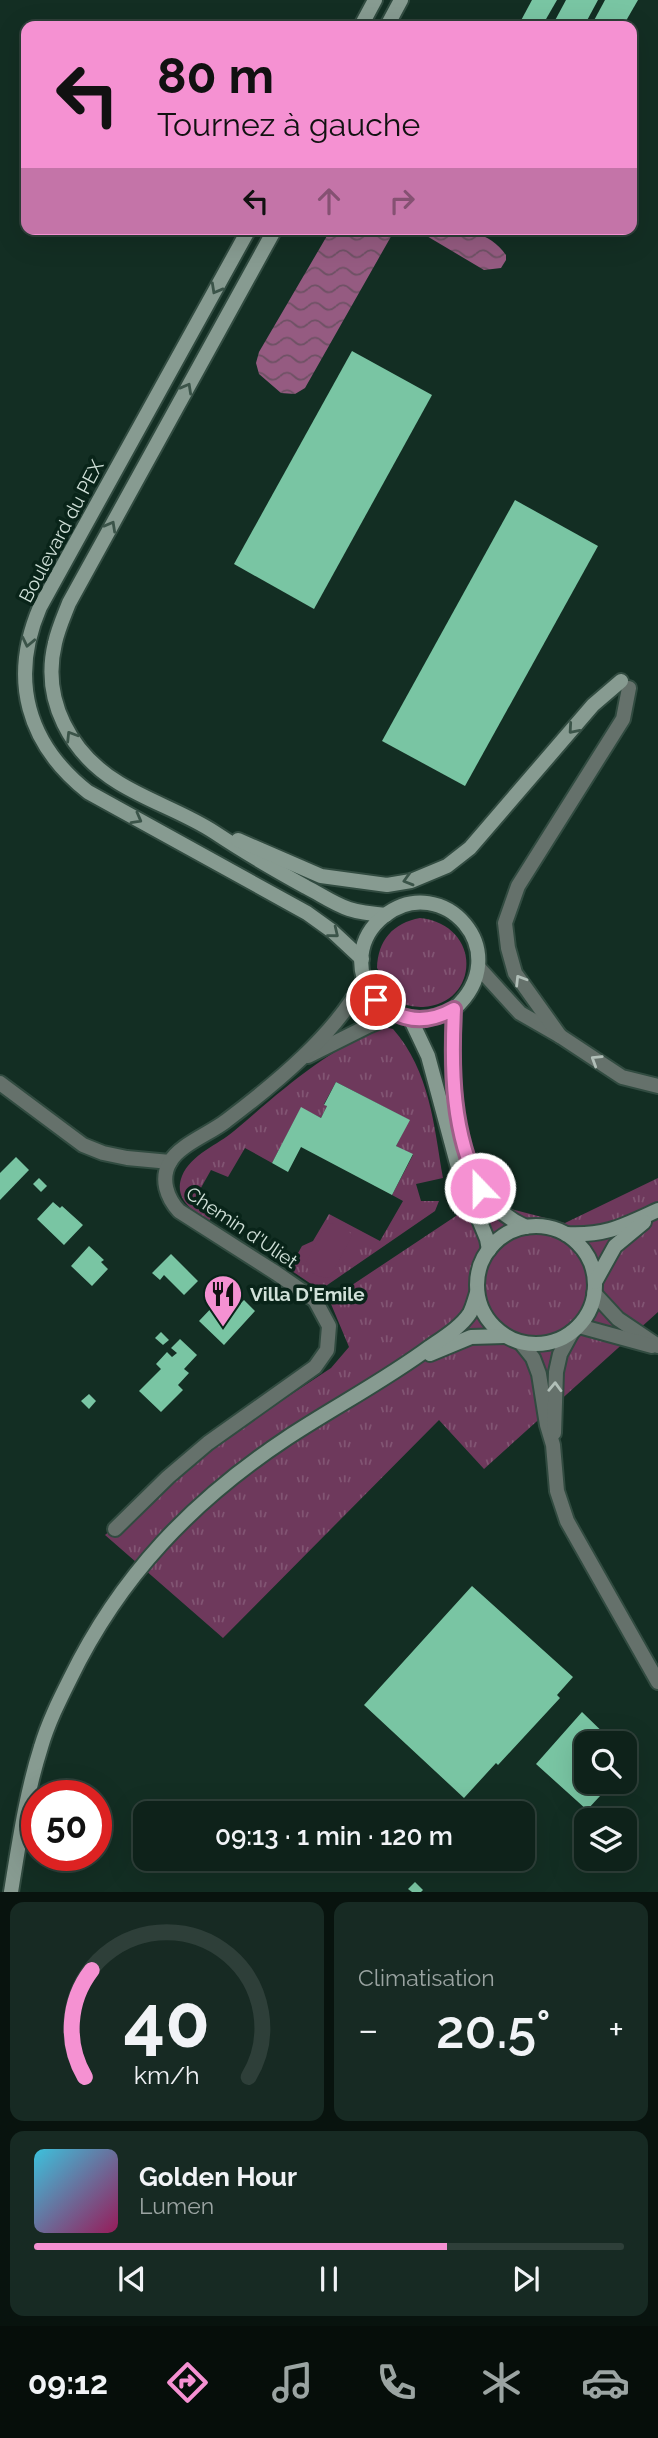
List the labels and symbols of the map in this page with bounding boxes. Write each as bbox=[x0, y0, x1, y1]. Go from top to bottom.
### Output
one-way arrow bbox=[211, 282, 224, 294]
one-way arrow bbox=[179, 383, 193, 396]
street label: Boulevard du PEX bbox=[14, 456, 108, 606]
one-way arrow bbox=[103, 521, 116, 533]
one-way arrow bbox=[21, 636, 36, 648]
one-way arrow bbox=[569, 721, 581, 734]
one-way arrow bbox=[66, 730, 79, 743]
one-way arrow bbox=[130, 811, 143, 824]
one-way arrow bbox=[403, 872, 415, 887]
one-way arrow bbox=[326, 925, 338, 938]
pin bbox=[346, 970, 406, 1030]
one-way arrow bbox=[516, 975, 529, 988]
one-way arrow bbox=[590, 1056, 603, 1069]
position arrow bbox=[443, 1151, 517, 1225]
street label: Chemin d'Uliet bbox=[182, 1182, 302, 1273]
restaurant icon: Villa D'Emile bbox=[202, 1273, 244, 1328]
place label: Villa D'Emile bbox=[250, 1283, 365, 1305]
one-way arrow bbox=[547, 1381, 563, 1391]
speed limit sign: 50 bbox=[21, 1780, 112, 1871]

